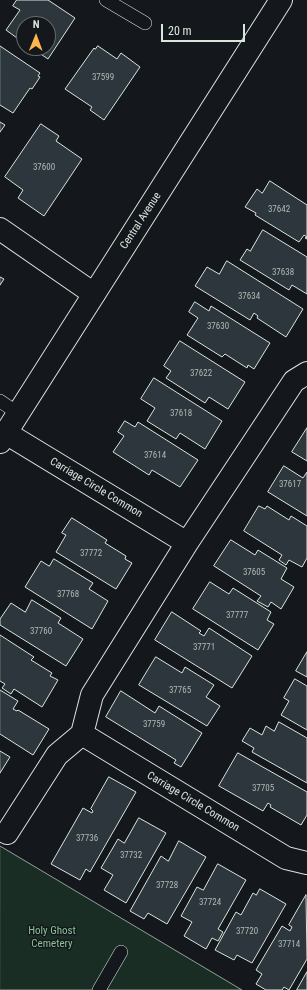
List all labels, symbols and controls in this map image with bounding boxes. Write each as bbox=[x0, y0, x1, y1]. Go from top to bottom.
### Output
north arrow bbox=[16, 16, 56, 56]
scale bar bbox=[163, 16, 247, 42]
text: N bbox=[33, 18, 40, 31]
text: 20 m bbox=[168, 24, 192, 38]
house number: 37599 bbox=[92, 73, 114, 83]
house number: 37600 bbox=[33, 163, 55, 173]
street label: Central Avenue bbox=[118, 190, 164, 252]
house number: 37642 bbox=[268, 205, 290, 215]
house number: 37638 bbox=[272, 268, 294, 278]
house number: 37634 bbox=[238, 292, 260, 302]
house number: 37630 bbox=[207, 322, 229, 332]
house number: 37622 bbox=[190, 369, 212, 379]
house number: 37618 bbox=[170, 409, 192, 419]
house number: 37614 bbox=[144, 451, 166, 461]
street label: Carriage Circle Common bbox=[47, 455, 145, 521]
house number: 37617 bbox=[279, 480, 301, 490]
house number: 37772 bbox=[80, 549, 102, 559]
house number: 37605 bbox=[243, 568, 265, 578]
house number: 37768 bbox=[57, 590, 79, 600]
house number: 37777 bbox=[226, 611, 248, 621]
house number: 37760 bbox=[30, 627, 52, 637]
house number: 37771 bbox=[193, 643, 215, 653]
house number: 37765 bbox=[169, 686, 191, 696]
house number: 37759 bbox=[143, 720, 165, 730]
street label: Carriage Circle Common bbox=[144, 769, 242, 835]
house number: 37705 bbox=[252, 784, 274, 794]
house number: 37736 bbox=[76, 834, 98, 844]
house number: 37732 bbox=[120, 851, 142, 861]
house number: 37728 bbox=[156, 881, 178, 891]
house number: 37724 bbox=[199, 898, 221, 908]
park label: Holy Ghost Cemetery bbox=[28, 924, 76, 950]
house number: 37720 bbox=[236, 927, 258, 937]
house number: 37714 bbox=[278, 940, 300, 950]

